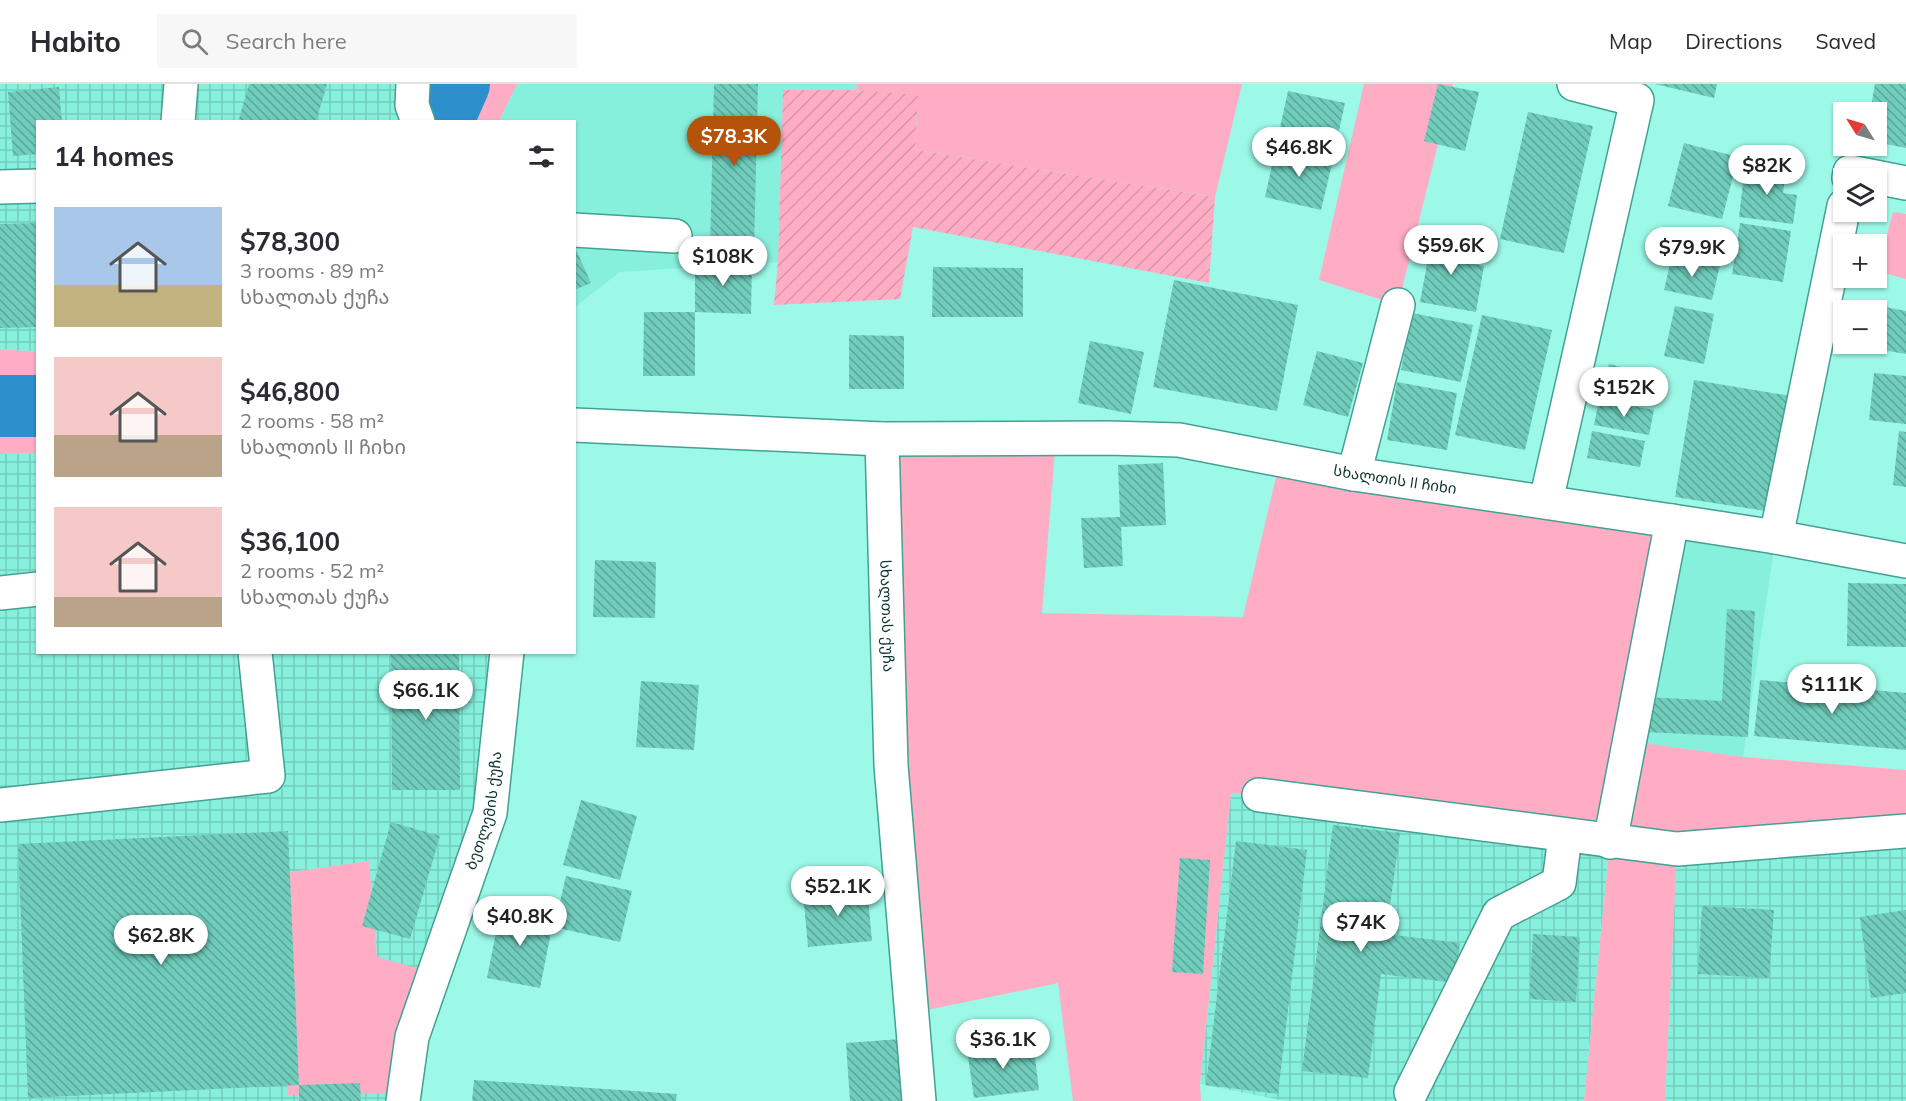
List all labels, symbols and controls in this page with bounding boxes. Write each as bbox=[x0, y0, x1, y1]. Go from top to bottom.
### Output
search box bbox=[157, 14, 577, 68]
text: Habito bbox=[30, 24, 121, 59]
icon: search bbox=[178, 25, 211, 58]
text: Search here bbox=[226, 27, 347, 55]
text: Map bbox=[1609, 28, 1652, 54]
text: Directions bbox=[1685, 28, 1782, 54]
text: Saved bbox=[1815, 28, 1876, 54]
north arrow bbox=[1833, 102, 1887, 156]
map controls bbox=[1833, 102, 1887, 354]
pin: $78.3K bbox=[685, 116, 783, 167]
text: $78.3K bbox=[701, 123, 767, 148]
pin: $46.8K bbox=[1250, 127, 1348, 178]
text: $46.8K bbox=[1266, 134, 1332, 159]
text: 14 homes bbox=[54, 140, 174, 173]
icon: filters bbox=[525, 140, 558, 173]
pin: $82K bbox=[1731, 145, 1803, 196]
text: $82K bbox=[1742, 152, 1792, 177]
button: layers bbox=[1833, 168, 1887, 222]
text: $78,300 bbox=[240, 225, 340, 258]
pin: $59.6K bbox=[1402, 225, 1500, 276]
pin: $79.9K bbox=[1643, 227, 1741, 278]
icon: home bbox=[102, 231, 174, 303]
text: $59.6K bbox=[1418, 232, 1484, 257]
text: $79.9K bbox=[1659, 234, 1725, 259]
button: + bbox=[1833, 234, 1887, 288]
pin: $108K bbox=[681, 236, 765, 287]
text: $108K bbox=[692, 243, 754, 268]
text: 3 rooms · 89 m² bbox=[240, 258, 384, 283]
text: სხალთას ქუჩა bbox=[240, 284, 390, 309]
button: − bbox=[1833, 300, 1887, 354]
pin: $152K bbox=[1582, 367, 1666, 418]
text: $152K bbox=[1593, 374, 1655, 399]
text: $46,800 bbox=[240, 375, 340, 408]
icon: home bbox=[102, 381, 174, 453]
text: 2 rooms · 58 m² bbox=[240, 408, 384, 433]
text: სხალთის II ჩიხი bbox=[240, 434, 406, 459]
street label: სხალთის II ჩიხი bbox=[1332, 460, 1458, 498]
text: $36,100 bbox=[240, 525, 340, 558]
icon: home bbox=[102, 531, 174, 603]
text: 2 rooms · 52 m² bbox=[240, 558, 384, 583]
street label: სხალთას ქუჩა bbox=[876, 560, 898, 672]
text: სხალთას ქუჩა bbox=[240, 584, 390, 609]
pin: $111K bbox=[1790, 664, 1874, 715]
pin: $66.1K bbox=[377, 670, 475, 721]
text: $111K bbox=[1801, 671, 1863, 696]
text: $66.1K bbox=[393, 677, 459, 702]
street label: ბეთლემის ქუჩა bbox=[461, 750, 505, 872]
pin: $52.1K bbox=[789, 866, 887, 917]
text: $52.1K bbox=[805, 873, 871, 898]
pin: $40.8K bbox=[471, 896, 569, 947]
pin: $74K bbox=[1325, 902, 1397, 953]
text: $40.8K bbox=[487, 903, 553, 928]
text: $74K bbox=[1336, 909, 1386, 934]
pin: $62.8K bbox=[112, 915, 210, 966]
text: $62.8K bbox=[128, 922, 194, 947]
pin: $36.1K bbox=[954, 1019, 1052, 1070]
text: $36.1K bbox=[970, 1026, 1036, 1051]

